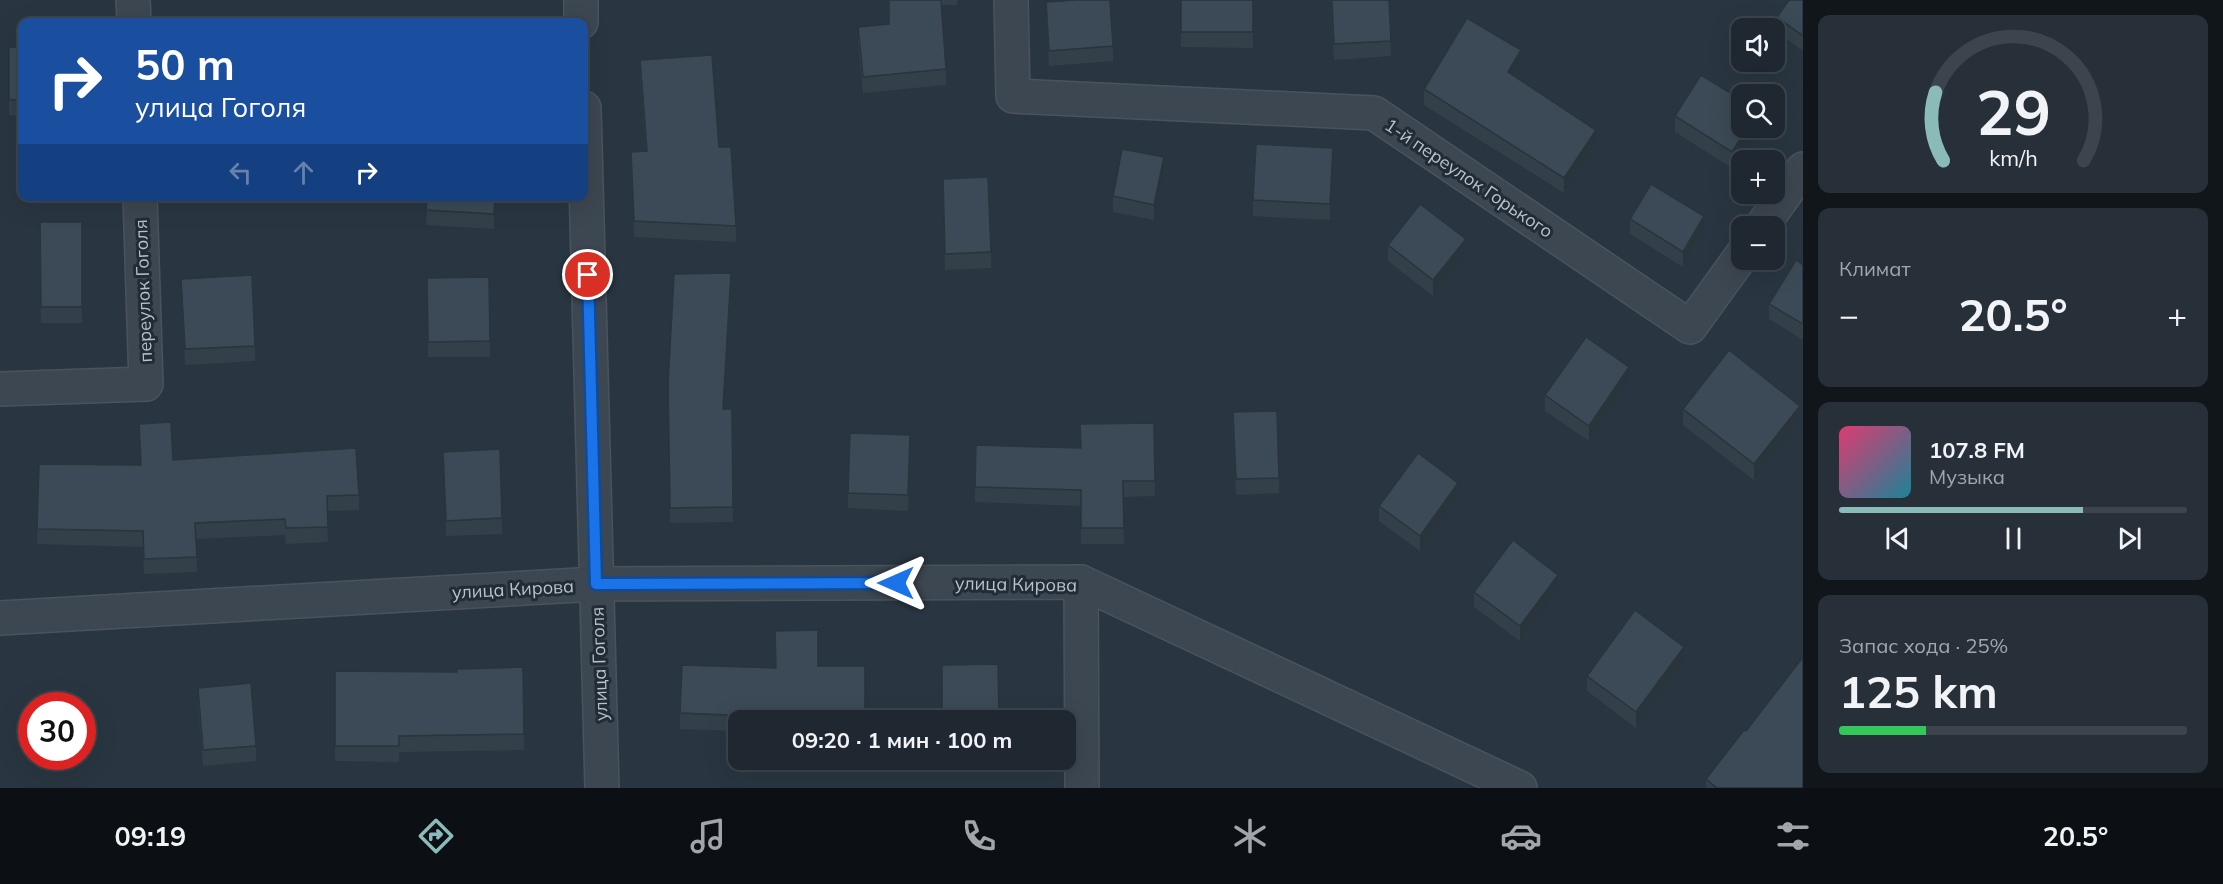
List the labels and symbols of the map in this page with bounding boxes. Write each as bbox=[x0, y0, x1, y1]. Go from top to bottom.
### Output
street label: 1-й переулок Горького bbox=[1381, 113, 1557, 243]
street label: переулок Гоголя bbox=[129, 219, 157, 363]
pin bbox=[562, 249, 613, 300]
position arrow bbox=[864, 551, 928, 615]
street label: улица Кирова bbox=[955, 571, 1077, 597]
street label: улица Кирова bbox=[451, 574, 575, 604]
street label: улица Гоголя bbox=[586, 607, 612, 721]
speed limit sign: 30 bbox=[18, 692, 96, 770]

